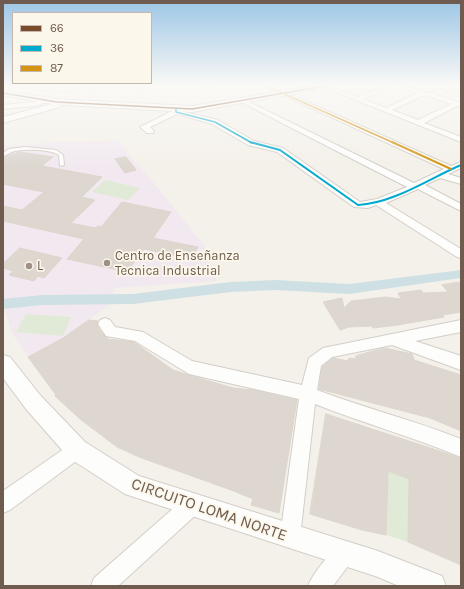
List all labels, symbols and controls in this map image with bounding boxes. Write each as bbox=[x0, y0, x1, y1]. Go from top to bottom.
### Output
legend bbox=[12, 12, 152, 84]
text: 66 bbox=[50, 21, 64, 35]
text: 36 bbox=[50, 41, 64, 55]
text: 87 bbox=[50, 61, 63, 75]
place label: Centro de Enseñanza Tecnica Industrial bbox=[115, 248, 240, 279]
place label: L bbox=[37, 258, 43, 274]
marker: Centro de Enseñanza Tecnica Industrial bbox=[102, 258, 112, 268]
marker: L bbox=[24, 261, 34, 271]
street label: CIRCUITO LOMA NORTE bbox=[129, 474, 289, 546]

